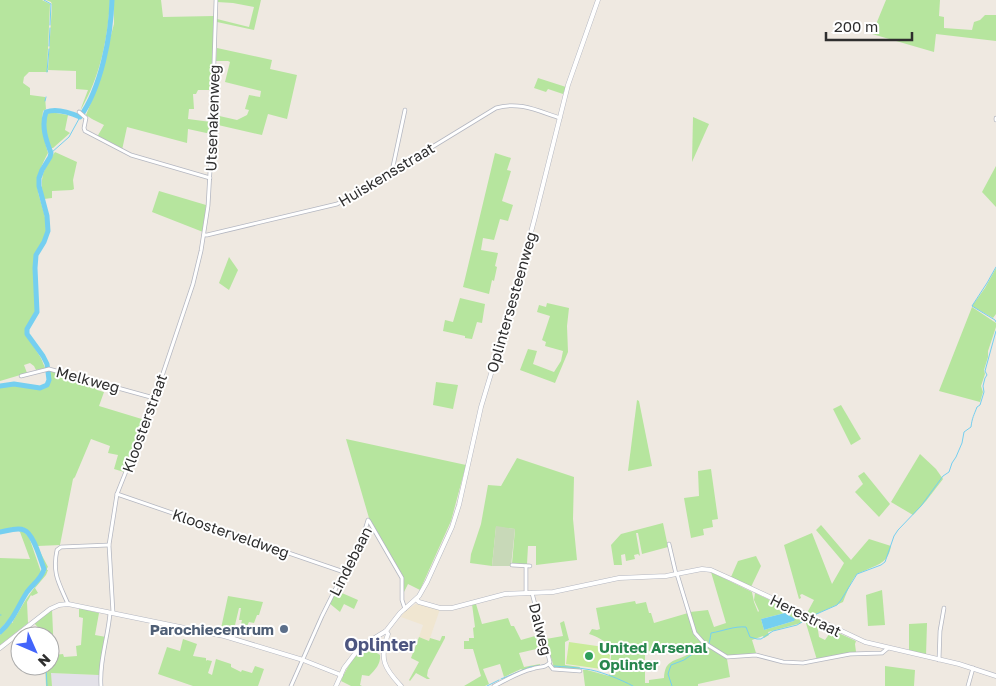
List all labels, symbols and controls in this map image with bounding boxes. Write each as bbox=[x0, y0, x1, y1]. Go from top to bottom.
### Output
scale bar bbox=[826, 10, 912, 42]
text: 200 m bbox=[834, 17, 878, 35]
street label: Utsenakenweg bbox=[201, 64, 223, 172]
street label: Huiskensstraat bbox=[335, 138, 437, 210]
street label: Oplintersesteenweg bbox=[482, 229, 540, 375]
street label: Melkweg bbox=[54, 362, 122, 396]
street label: Kloosterstraat bbox=[118, 371, 170, 475]
street label: Kloosterveldweg bbox=[170, 505, 292, 561]
street label: Lindebaan bbox=[325, 523, 375, 599]
street label: Herestraat bbox=[767, 590, 845, 640]
street label: Dalweg bbox=[526, 601, 556, 657]
place label: Parochiecentrum bbox=[150, 620, 274, 638]
marker: Parochiecentrum bbox=[278, 623, 290, 635]
north arrow bbox=[10, 626, 60, 676]
district label: Oplinter bbox=[344, 633, 416, 655]
place label: United Arsenal Oplinter bbox=[599, 638, 708, 673]
marker: United Arsenal Oplinter bbox=[583, 650, 595, 662]
text: N bbox=[35, 651, 54, 670]

